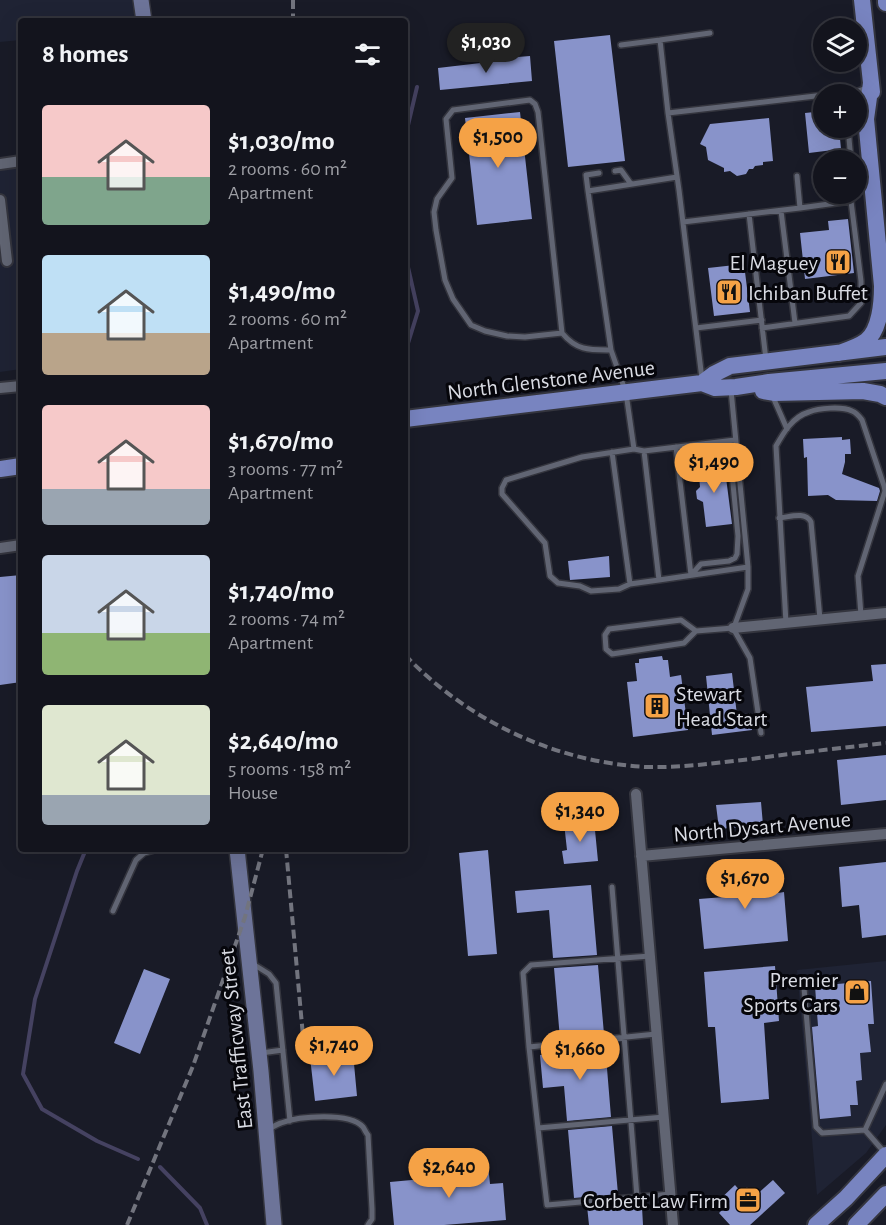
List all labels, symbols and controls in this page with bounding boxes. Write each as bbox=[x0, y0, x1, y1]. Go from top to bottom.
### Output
map controls bbox=[813, 18, 867, 204]
button: layers bbox=[813, 18, 867, 72]
pin: $1,030 bbox=[437, 23, 535, 74]
text: $1,030 bbox=[461, 32, 511, 52]
icon: filters bbox=[351, 38, 384, 71]
text: 8 homes bbox=[42, 41, 129, 67]
button: + bbox=[813, 84, 867, 138]
pin: $1,500 bbox=[449, 118, 547, 169]
text: $1,500 bbox=[473, 127, 523, 147]
text: $1,030/mo bbox=[228, 128, 335, 154]
icon: home bbox=[90, 129, 162, 201]
button: − bbox=[813, 150, 867, 204]
text: 2 rooms · 60 m² bbox=[228, 159, 347, 179]
text: Apartment bbox=[228, 183, 313, 203]
restaurant icon: El Maguey bbox=[823, 247, 853, 277]
place label: El Maguey bbox=[730, 252, 819, 274]
restaurant icon: Ichiban Buffet bbox=[714, 277, 744, 307]
text: $1,490/mo bbox=[228, 278, 335, 304]
icon: home bbox=[90, 279, 162, 351]
place label: Ichiban Buffet bbox=[748, 282, 868, 304]
text: 2 rooms · 60 m² bbox=[228, 309, 347, 329]
text: Apartment bbox=[228, 333, 313, 353]
street label: North Glenstone Avenue bbox=[446, 356, 656, 404]
text: $1,670/mo bbox=[228, 428, 334, 454]
icon: home bbox=[90, 429, 162, 501]
pin: $1,490 bbox=[665, 443, 763, 494]
text: $1,490 bbox=[689, 452, 739, 472]
text: 3 rooms · 77 m² bbox=[228, 459, 343, 479]
text: Apartment bbox=[228, 483, 313, 503]
text: $1,740/mo bbox=[228, 578, 334, 604]
icon: home bbox=[90, 579, 162, 651]
text: 2 rooms · 74 m² bbox=[228, 609, 345, 629]
text: Apartment bbox=[228, 633, 313, 653]
place label: Stewart Head Start bbox=[676, 683, 767, 730]
building icon: Stewart Head Start bbox=[642, 691, 672, 721]
text: $2,640/mo bbox=[228, 728, 338, 754]
icon: home bbox=[90, 729, 162, 801]
text: 5 rooms · 158 m² bbox=[228, 759, 351, 779]
text: House bbox=[228, 783, 278, 803]
pin: $1,340 bbox=[531, 792, 629, 843]
text: $1,340 bbox=[555, 801, 605, 821]
street label: North Dysart Avenue bbox=[672, 808, 852, 846]
pin: $1,670 bbox=[696, 859, 794, 910]
text: $1,670 bbox=[720, 868, 770, 888]
street label: East Trafficway Street bbox=[216, 947, 256, 1130]
place label: Premier Sports Cars bbox=[743, 969, 838, 1016]
shop icon: Premier Sports Cars bbox=[842, 977, 872, 1007]
pin: $1,740 bbox=[285, 1026, 383, 1077]
pin: $1,660 bbox=[531, 1030, 629, 1081]
text: $1,740 bbox=[309, 1035, 359, 1055]
text: $1,660 bbox=[555, 1039, 605, 1059]
pin: $2,640 bbox=[400, 1148, 498, 1199]
text: $2,640 bbox=[422, 1157, 476, 1177]
office icon: Corbett Law Firm bbox=[733, 1185, 763, 1215]
place label: Corbett Law Firm bbox=[583, 1190, 728, 1212]

